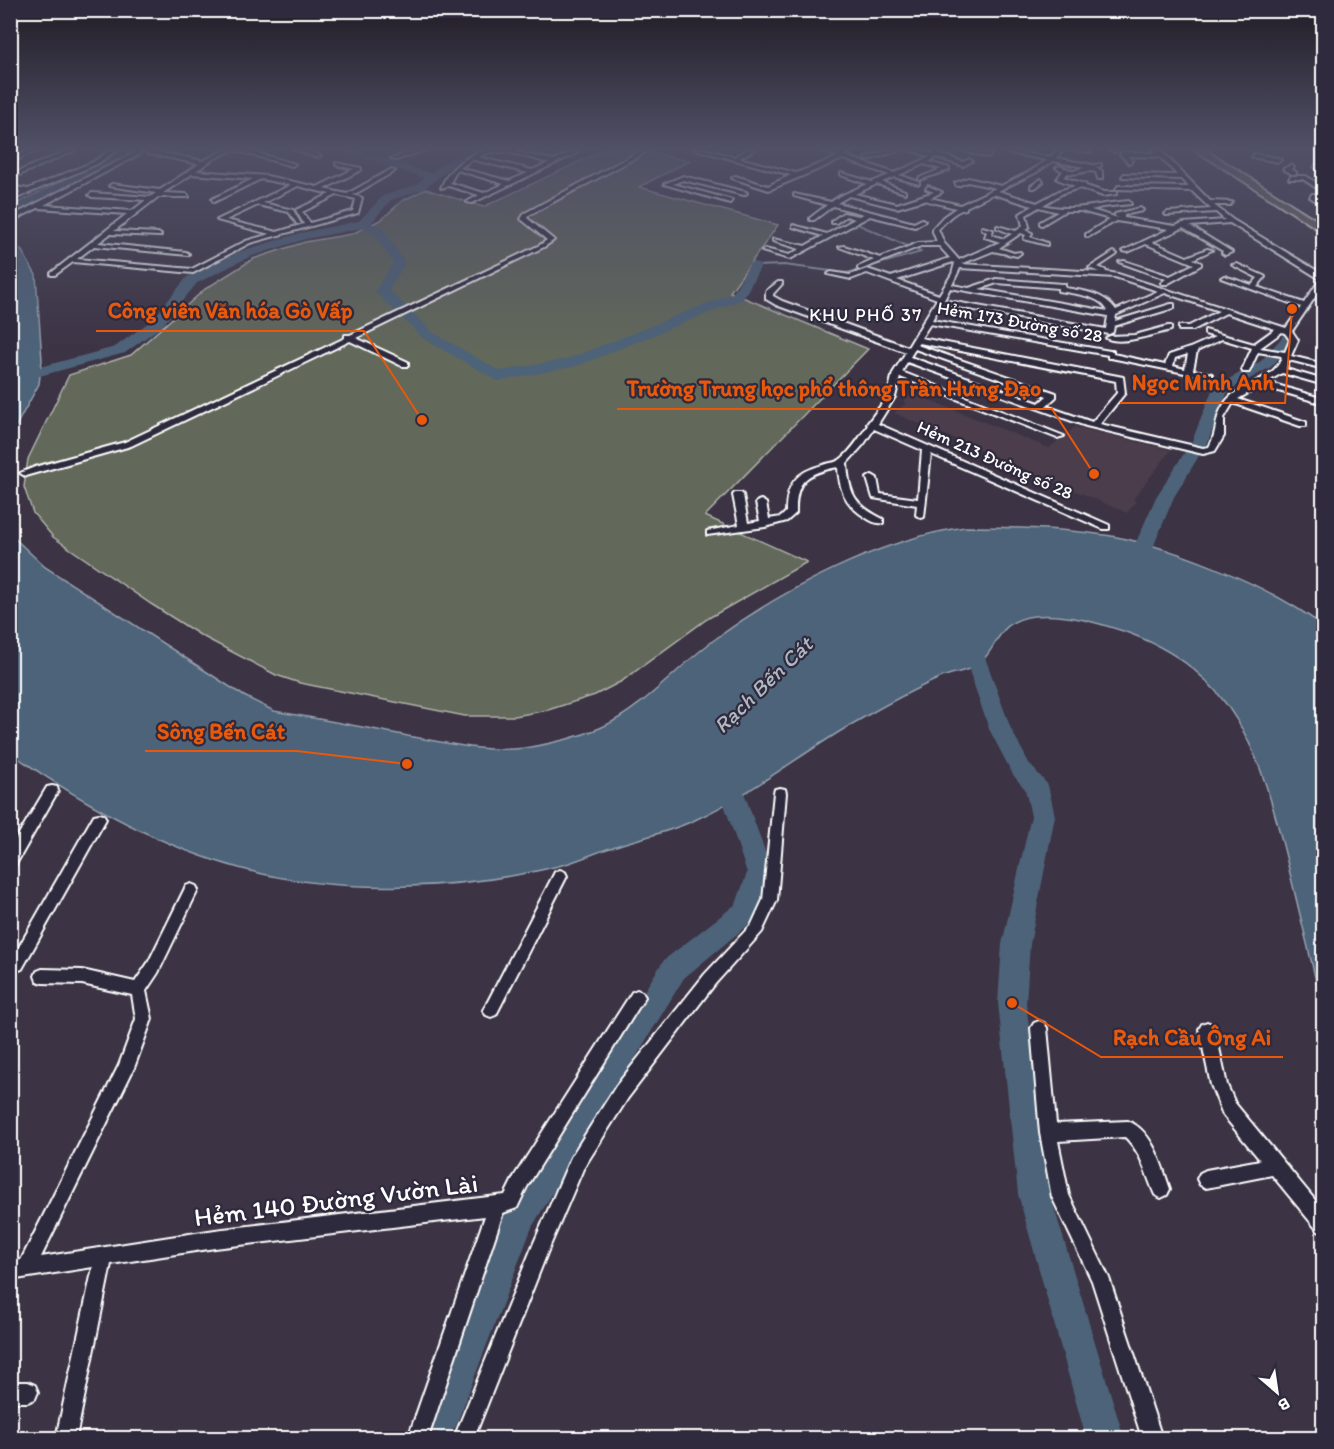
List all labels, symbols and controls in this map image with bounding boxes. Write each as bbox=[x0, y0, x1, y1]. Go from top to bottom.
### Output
callout: Công viên Văn hóa Gò Vấp bbox=[96, 291, 364, 331]
text: Công viên Văn hóa Gò Vấp bbox=[108, 297, 353, 324]
street label: Hẻm 173 Đường số 28 bbox=[936, 297, 1105, 347]
district label: KHU PHỐ 37 bbox=[809, 304, 923, 326]
callout: Ngọc Minh Anh bbox=[1120, 363, 1285, 403]
callout: Trường Trung học phổ thông Trần Hưng Đạo bbox=[617, 369, 1052, 409]
text: Ngọc Minh Anh bbox=[1132, 369, 1275, 396]
text: Trường Trung học phổ thông Trần Hưng Đạo bbox=[626, 375, 1041, 402]
street label: Hẻm 213 Đường số 28 bbox=[914, 416, 1076, 504]
water label: Rạch Bến Cát bbox=[708, 630, 819, 739]
callout: Sông Bến Cát bbox=[145, 711, 297, 751]
text: Sông Bến Cát bbox=[157, 718, 286, 745]
callout: Rạch Cầu Ông Ai bbox=[1101, 1017, 1283, 1057]
text: Rạch Cầu Ông Ai bbox=[1113, 1024, 1271, 1051]
street label: Hẻm 140 Đường Vườn Lài bbox=[192, 1167, 480, 1233]
north arrow bbox=[1247, 1362, 1307, 1422]
text: B bbox=[1274, 1394, 1293, 1416]

